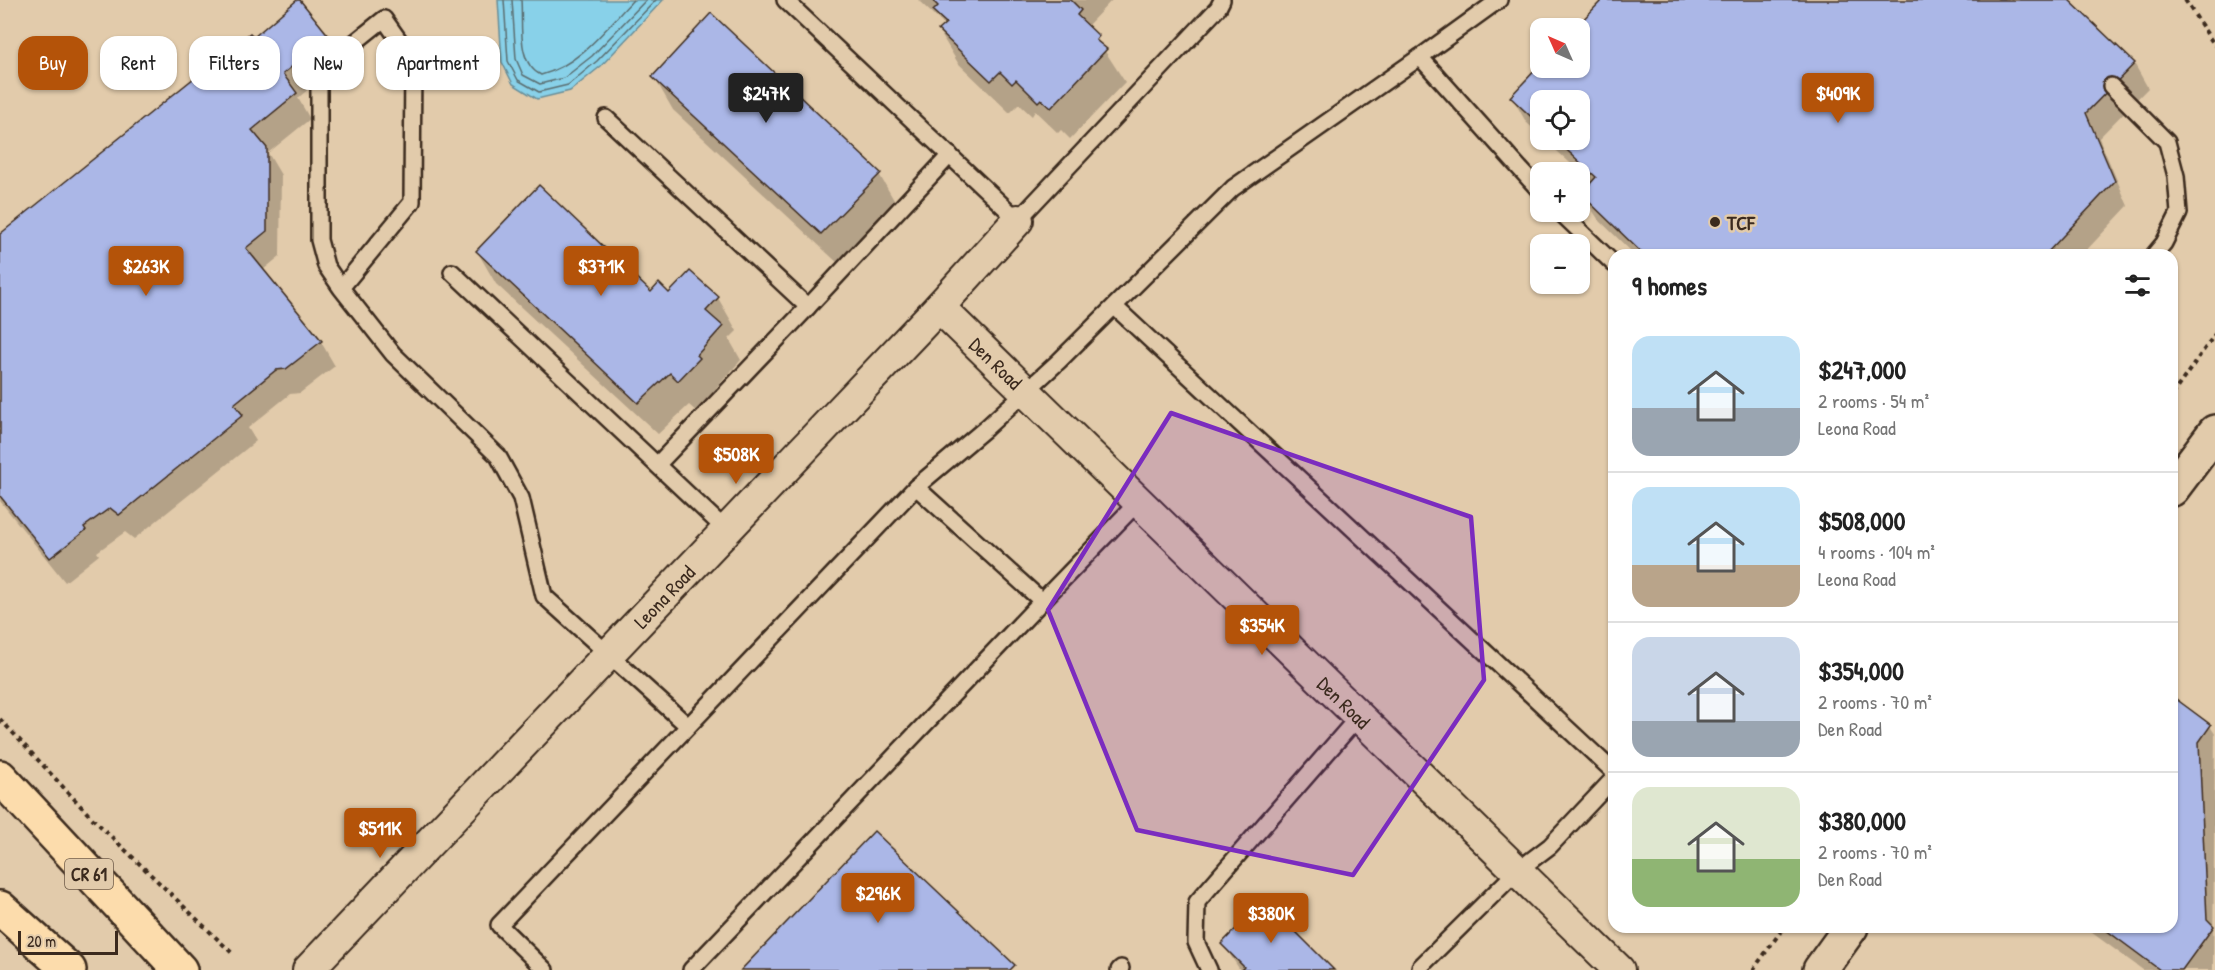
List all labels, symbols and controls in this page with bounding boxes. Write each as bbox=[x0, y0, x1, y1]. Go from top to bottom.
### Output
north arrow bbox=[1530, 18, 1590, 78]
map controls bbox=[1530, 18, 1590, 294]
chip: Buy bbox=[18, 36, 88, 90]
chip: Rent bbox=[100, 36, 177, 90]
chip: Filters bbox=[189, 36, 280, 90]
chip: New bbox=[292, 36, 364, 90]
chip: Apartment bbox=[376, 36, 500, 90]
pin: $247K bbox=[724, 73, 808, 124]
pin: $409K bbox=[1796, 73, 1880, 124]
text: $247K bbox=[742, 79, 790, 106]
text: $409K bbox=[1816, 79, 1860, 106]
button: locate bbox=[1530, 90, 1590, 150]
button: + bbox=[1530, 162, 1590, 222]
place label: TCF bbox=[1726, 209, 1756, 236]
marker: TCF bbox=[1708, 215, 1722, 229]
button: − bbox=[1530, 234, 1590, 294]
pin: $263K bbox=[104, 246, 188, 297]
pin: $371K bbox=[559, 246, 643, 297]
text: $263K bbox=[123, 252, 169, 279]
text: $371K bbox=[578, 252, 624, 279]
text: 9 homes bbox=[1632, 268, 1707, 303]
icon: filters bbox=[2121, 269, 2154, 302]
street label: Den Road bbox=[964, 331, 1029, 395]
text: $247,000 bbox=[1818, 352, 1906, 387]
icon: home bbox=[1680, 360, 1752, 432]
text: 2 rooms · 54 m² bbox=[1818, 387, 1929, 414]
text: Leona Road bbox=[1818, 414, 1896, 441]
pin: $508K bbox=[694, 434, 778, 485]
text: $508K bbox=[713, 440, 759, 467]
text: $508,000 bbox=[1818, 503, 1905, 538]
icon: home bbox=[1680, 511, 1752, 583]
text: 4 rooms · 104 m² bbox=[1818, 538, 1935, 565]
street label: Leona Road bbox=[627, 559, 700, 634]
text: Leona Road bbox=[1818, 565, 1896, 592]
pin: $354K bbox=[1220, 605, 1304, 656]
text: $354K bbox=[1239, 611, 1285, 638]
text: $354,000 bbox=[1818, 653, 1904, 688]
icon: home bbox=[1680, 661, 1752, 733]
street label: Den Road bbox=[1312, 670, 1377, 734]
text: 2 rooms · 70 m² bbox=[1818, 688, 1932, 715]
text: Den Road bbox=[1818, 715, 1882, 742]
text: $380,000 bbox=[1818, 803, 1906, 838]
pin: $511K bbox=[338, 808, 422, 859]
icon: home bbox=[1680, 811, 1752, 883]
text: $511K bbox=[358, 814, 402, 841]
text: 2 rooms · 70 m² bbox=[1818, 838, 1932, 865]
road number: CR 61 bbox=[65, 859, 113, 889]
text: Den Road bbox=[1818, 865, 1882, 892]
pin: $296K bbox=[836, 873, 920, 924]
text: $296K bbox=[855, 879, 901, 906]
pin: $380K bbox=[1229, 893, 1313, 944]
text: $380K bbox=[1247, 899, 1295, 926]
scale bar bbox=[18, 928, 118, 956]
text: 20 m bbox=[27, 930, 56, 952]

